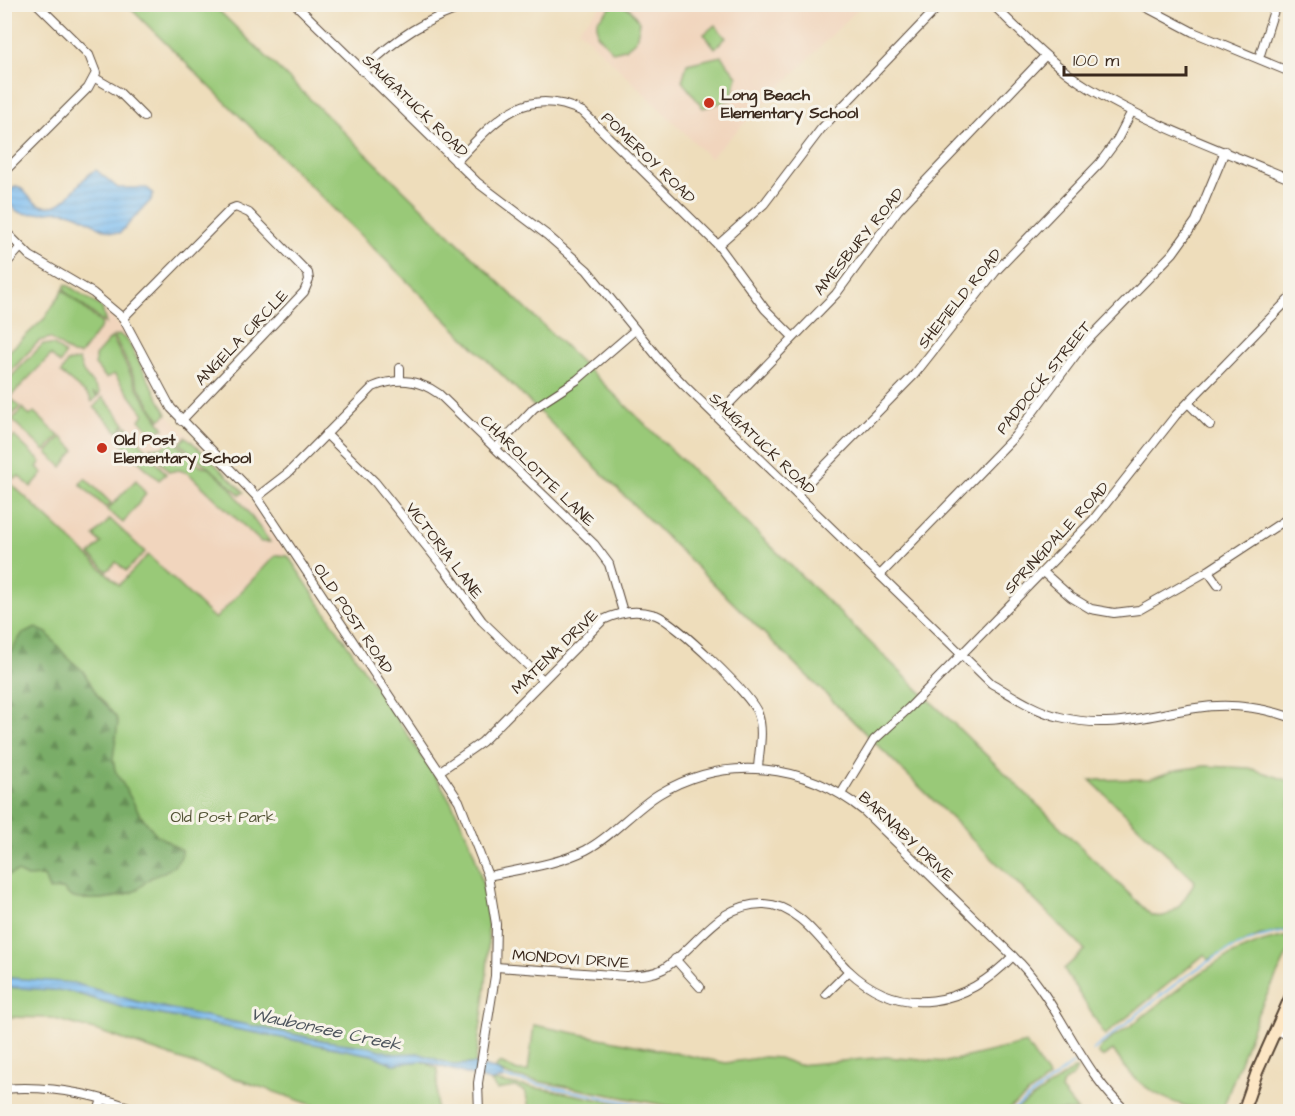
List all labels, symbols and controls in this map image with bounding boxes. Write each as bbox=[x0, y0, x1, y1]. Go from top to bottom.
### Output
scale bar bbox=[1064, 39, 1186, 77]
text: 100 m bbox=[1073, 48, 1119, 73]
street label: SAUGATUCK ROAD bbox=[357, 49, 473, 162]
place label: Long Beach Elementary School bbox=[721, 84, 859, 125]
marker: Long Beach Elementary School bbox=[702, 96, 716, 110]
street label: POMEROY ROAD bbox=[596, 107, 700, 209]
street label: AMESBURY ROAD bbox=[808, 183, 909, 300]
street label: SHEFIELD ROAD bbox=[913, 244, 1007, 353]
street label: ANGELA CIRCLE bbox=[190, 284, 294, 391]
street label: PADDOCK STREET bbox=[991, 316, 1096, 439]
street label: SAUGATUCK ROAD bbox=[704, 387, 820, 500]
street label: CHAROLOTTE LANE bbox=[475, 410, 600, 532]
place label: Old Post Elementary School bbox=[114, 429, 252, 470]
marker: Old Post Elementary School bbox=[95, 441, 109, 455]
street label: SPRINGDALE ROAD bbox=[999, 477, 1114, 598]
street label: VICTORIA LANE bbox=[401, 498, 488, 604]
street label: OLD POST ROAD bbox=[308, 559, 398, 678]
street label: MATENA DRIVE bbox=[506, 604, 603, 699]
street label: BARNABY DRIVE bbox=[854, 787, 959, 887]
park label: Old Post Park bbox=[171, 806, 276, 828]
street label: MONDOVI DRIVE bbox=[511, 944, 631, 974]
water label: Waubonsee Creek bbox=[248, 1001, 404, 1058]

